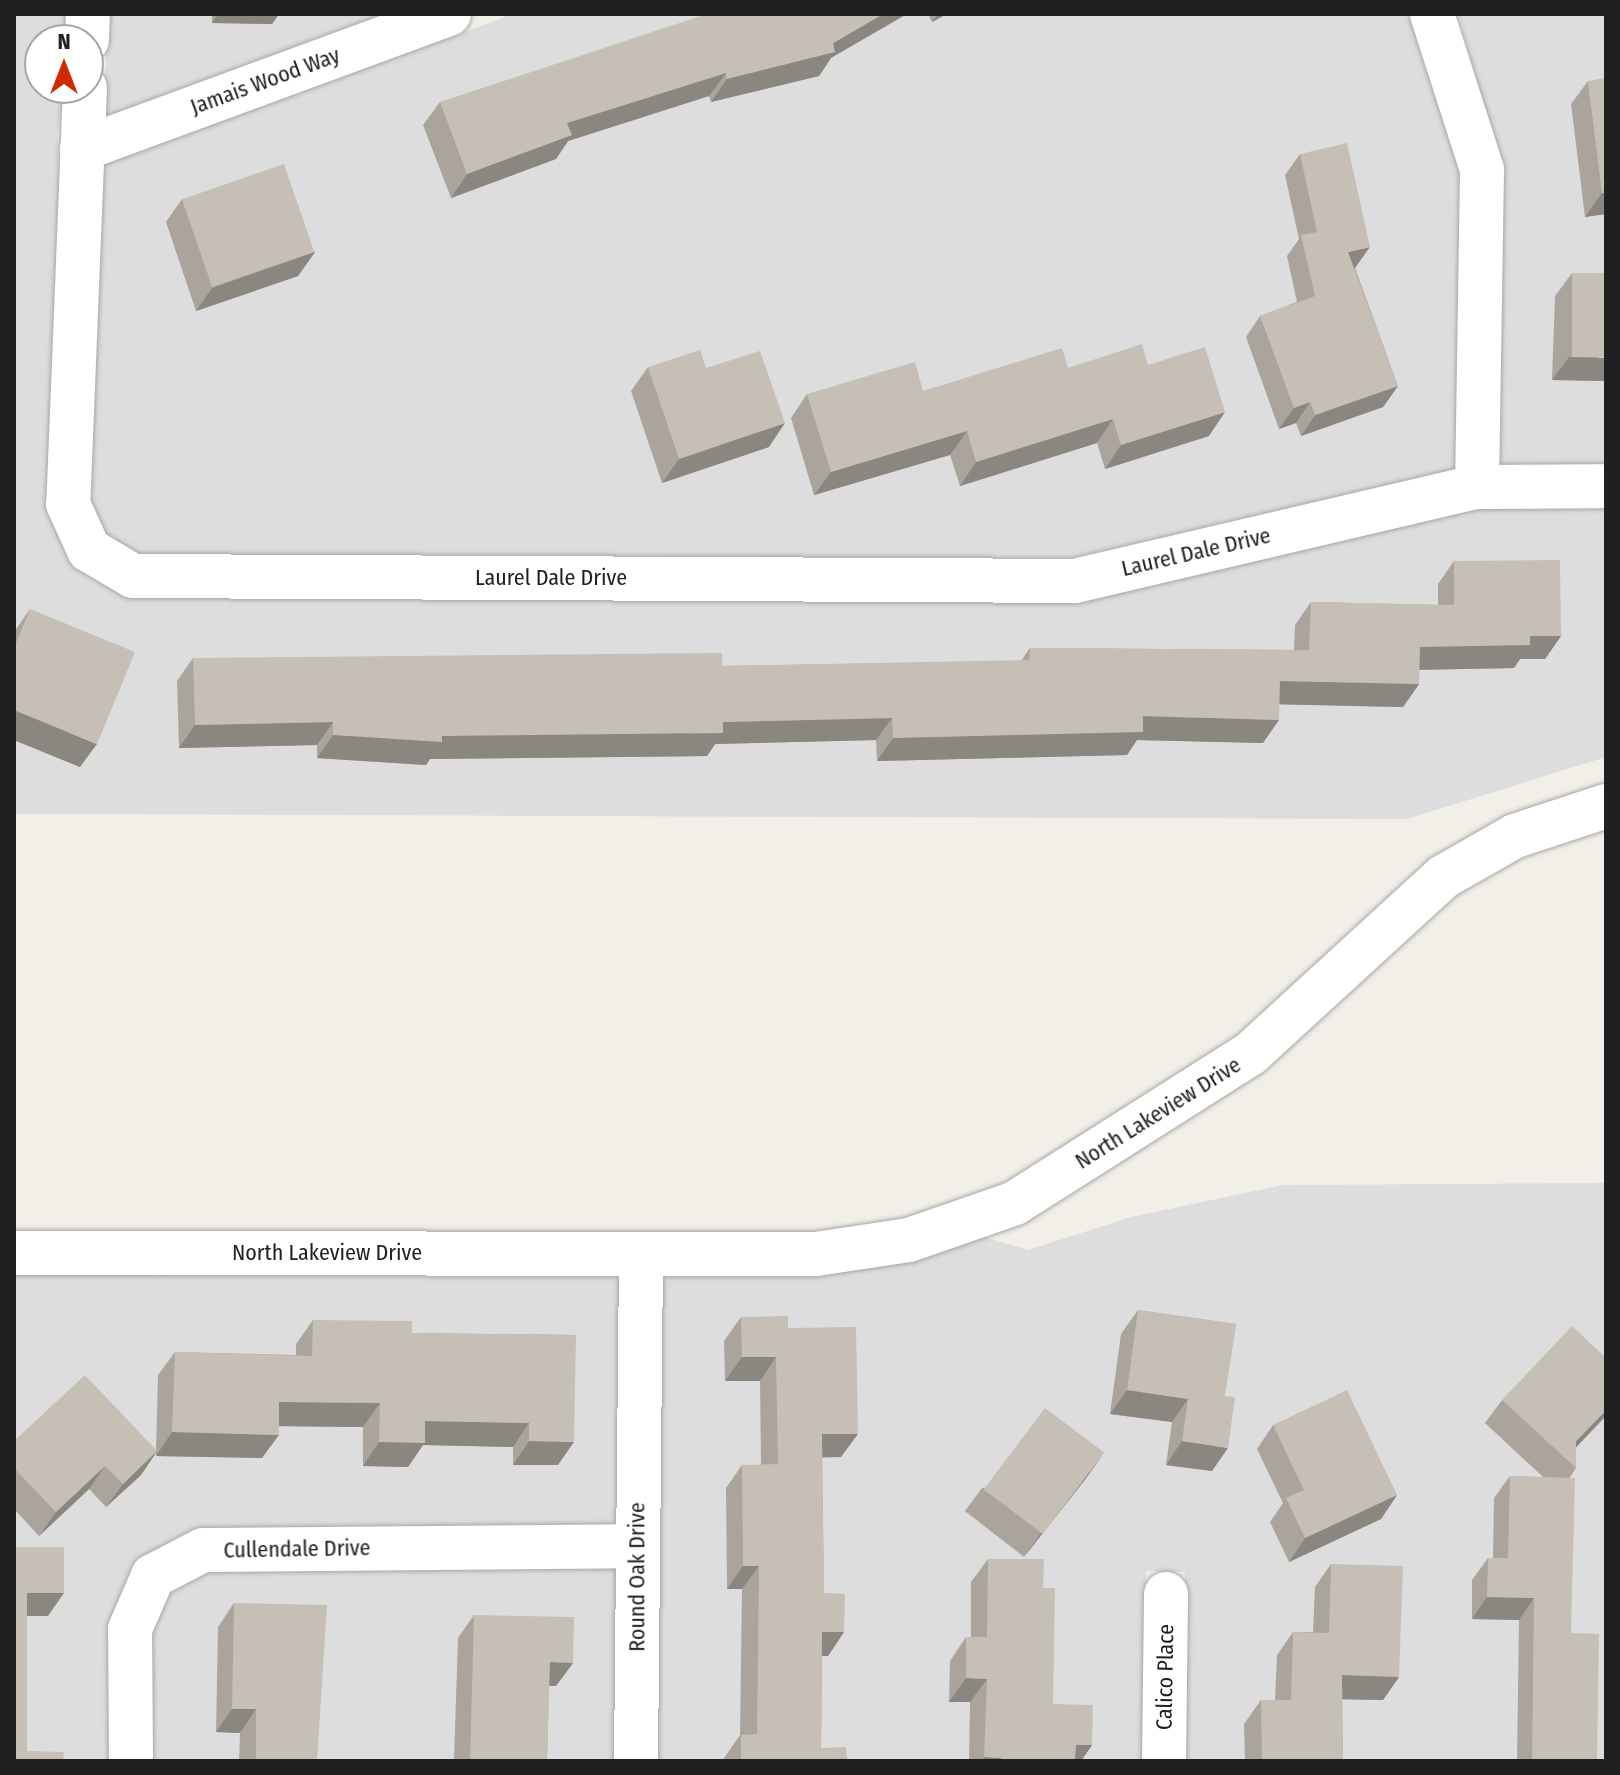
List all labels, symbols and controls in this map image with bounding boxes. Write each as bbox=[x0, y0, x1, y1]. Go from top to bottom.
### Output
north arrow bbox=[24, 24, 104, 104]
text: N bbox=[57, 28, 71, 55]
street label: Jamais Wood Way bbox=[187, 42, 343, 120]
street label: Laurel Dale Drive bbox=[1119, 522, 1273, 582]
street label: Laurel Dale Drive bbox=[475, 565, 627, 591]
street label: North Lakeview Drive bbox=[1070, 1051, 1246, 1175]
street label: North Lakeview Drive bbox=[232, 1240, 422, 1266]
street label: Round Oak Drive bbox=[624, 1502, 650, 1652]
street label: Cullendale Drive bbox=[223, 1535, 371, 1563]
street label: Calico Place bbox=[1151, 1624, 1179, 1730]

